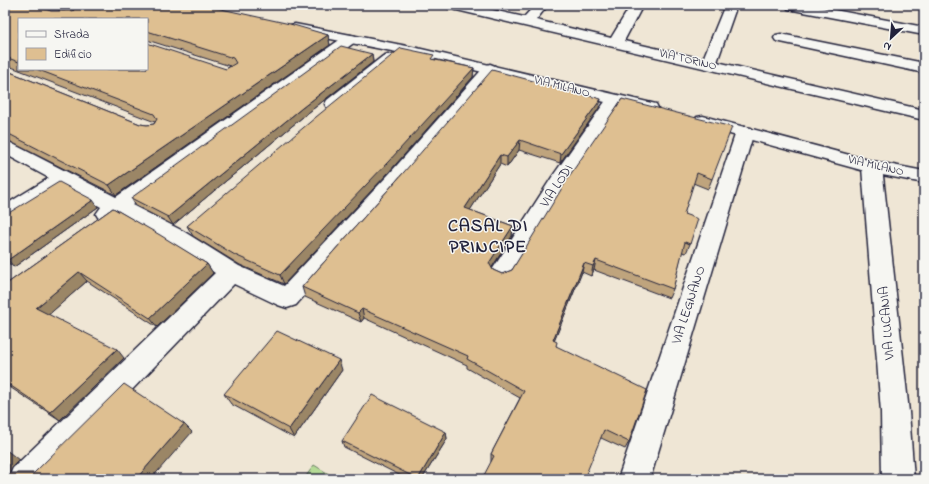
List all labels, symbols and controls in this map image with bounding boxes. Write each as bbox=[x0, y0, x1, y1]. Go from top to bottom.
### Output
legend bbox=[18, 18, 148, 70]
north arrow bbox=[871, 18, 911, 58]
text: Strada bbox=[54, 26, 89, 44]
text: N bbox=[880, 37, 894, 55]
street label: VIA TORINO bbox=[657, 44, 719, 75]
text: Edificio bbox=[54, 46, 92, 64]
street label: VIA MILANO bbox=[531, 71, 592, 103]
street label: VIA MILANO bbox=[845, 151, 906, 181]
street label: VIA LODI bbox=[535, 160, 579, 213]
district label: CASAL DI PRINCIPE bbox=[448, 214, 528, 261]
street label: VIA LEGNANO bbox=[666, 263, 712, 348]
street label: VIA LUCANIA bbox=[873, 285, 901, 362]

